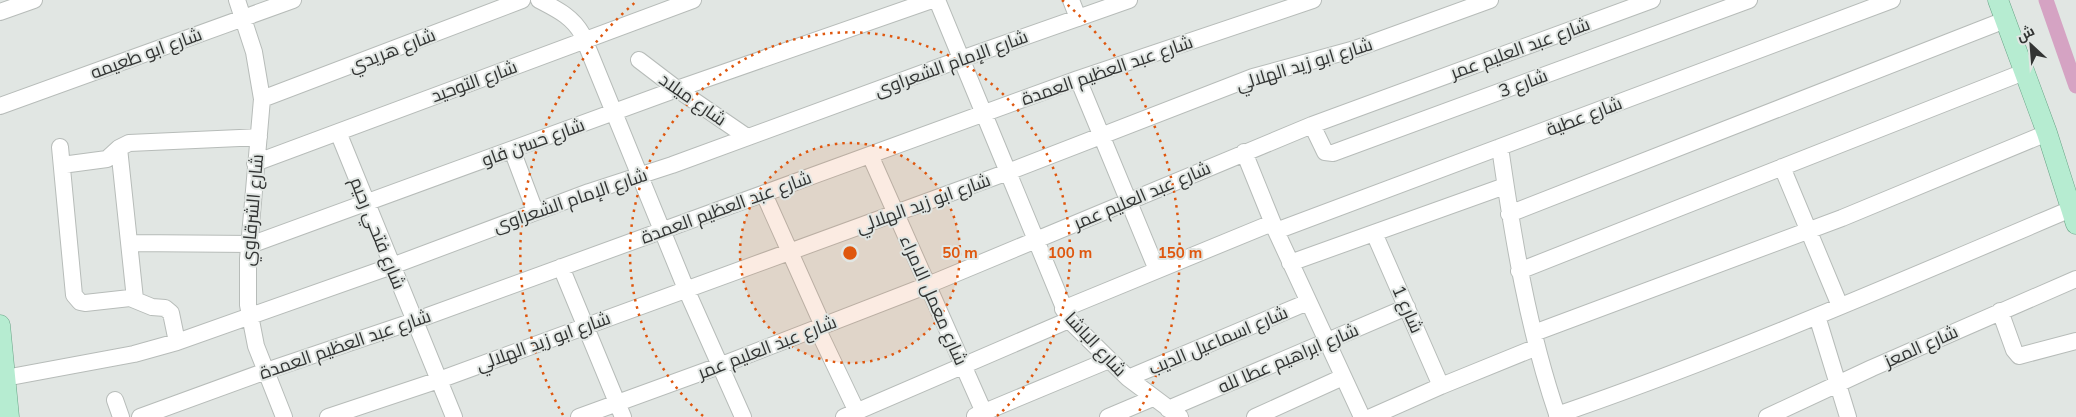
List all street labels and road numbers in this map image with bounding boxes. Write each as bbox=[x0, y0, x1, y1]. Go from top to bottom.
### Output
street label: شارع عبد العليم عمر bbox=[1446, 12, 1593, 85]
street label: شارع ابو طعيمه bbox=[87, 22, 205, 85]
street label: شارع هريدي bbox=[345, 23, 440, 80]
street label: شارع الإمام الشعراوى bbox=[871, 25, 1031, 102]
street label: شارع عبد العظيم العمدة bbox=[1018, 30, 1196, 111]
street label: شارع ابو زيد الهلالي bbox=[1233, 32, 1376, 99]
street label: شارع التوحيد bbox=[428, 55, 521, 108]
street label: شارع 3 bbox=[1495, 64, 1551, 103]
street label: شارع ميلاد bbox=[654, 67, 731, 131]
street label: شارع عطية bbox=[1543, 91, 1626, 142]
street label: شارع حسن فاو bbox=[478, 113, 588, 172]
street label: شارع الشرقاوي bbox=[236, 153, 271, 267]
street label: شارع عبد العليم عمر bbox=[1069, 156, 1214, 236]
street label: شارع الإمام الشعراوى bbox=[490, 163, 651, 238]
street label: شارع عبد العظيم العمدة bbox=[638, 165, 815, 250]
street label: شارع ابو زيد الهلالي bbox=[852, 168, 995, 241]
street label: شارع فتحي رحيم bbox=[342, 173, 411, 294]
street label: شارع معمل الامراء bbox=[894, 231, 973, 369]
street label: شارع 1 bbox=[1386, 281, 1429, 337]
street label: شارع اسماعيل الديب bbox=[1145, 300, 1291, 381]
street label: شارع عبد العظيم العمدة bbox=[256, 304, 434, 385]
street label: شارع ابو زيد الهلالي bbox=[472, 306, 615, 379]
street label: شارع الباشا bbox=[1060, 307, 1132, 382]
street label: شارع عبد العليم عمر bbox=[693, 310, 840, 385]
street label: شارع ابراهيم عطا لله bbox=[1214, 318, 1362, 399]
street label: شارع المعز bbox=[1880, 320, 1962, 374]

